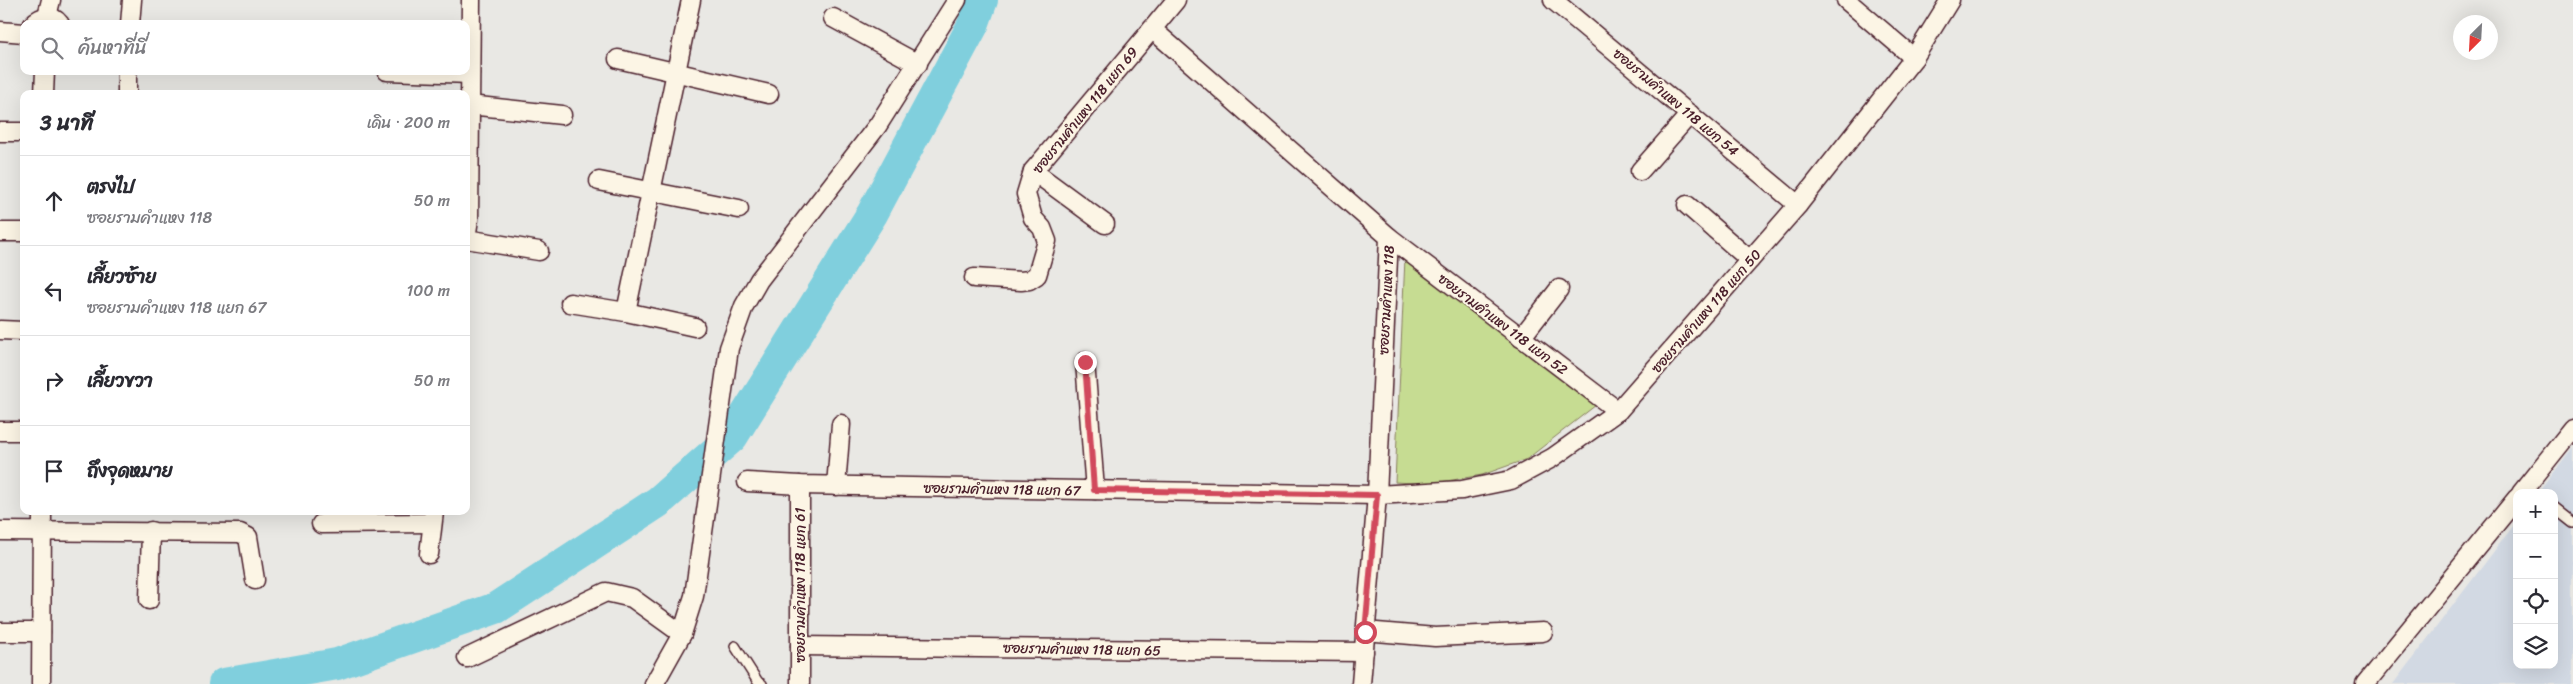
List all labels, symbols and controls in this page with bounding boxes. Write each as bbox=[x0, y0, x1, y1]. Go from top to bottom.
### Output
north arrow bbox=[2453, 15, 2498, 60]
search box bbox=[20, 20, 470, 75]
text: ค้นหาที่นี่ bbox=[78, 31, 147, 64]
icon: search bbox=[38, 34, 66, 62]
street label: ซอยรามคำแหง 118 แยก 69 bbox=[1026, 41, 1145, 179]
street label: ซอยรามคำแหง 118 แยก 54 bbox=[1607, 42, 1745, 163]
text: 3 นาที bbox=[40, 104, 93, 142]
text: เดิน · 200 m bbox=[367, 108, 450, 137]
text: ตรงไป bbox=[87, 170, 135, 203]
text: 50 m bbox=[414, 186, 450, 215]
icon: ahead bbox=[40, 187, 68, 215]
text: ซอยรามคำแหง 118 bbox=[87, 203, 212, 232]
street label: ซอยรามคำแหง 118 แยก 50 bbox=[1645, 243, 1768, 379]
street label: ซอยรามคำแหง 118 bbox=[1371, 244, 1402, 355]
text: เลี้ยวซ้าย bbox=[87, 260, 156, 293]
street label: ซอยรามคำแหง 118 แยก 52 bbox=[1432, 267, 1573, 382]
text: 100 m bbox=[406, 276, 450, 305]
icon: left bbox=[40, 277, 68, 305]
text: ซอยรามคำแหง 118 แยก 67 bbox=[87, 293, 267, 322]
route end bbox=[1074, 351, 1097, 374]
text: เลี้ยวขวา bbox=[87, 364, 153, 397]
text: 50 m bbox=[414, 366, 450, 395]
icon: right bbox=[40, 367, 68, 395]
text: ถึงจุดหมาย bbox=[87, 454, 173, 487]
icon: arrive bbox=[40, 457, 68, 485]
street label: ซอยรามคำแหง 118 แยก 67 bbox=[923, 476, 1082, 503]
map controls bbox=[2513, 489, 2558, 669]
button: + bbox=[2513, 489, 2558, 534]
street label: ซอยรามคำแหง 118 แยก 61 bbox=[788, 507, 813, 663]
button: − bbox=[2513, 534, 2558, 579]
button: locate bbox=[2513, 579, 2558, 624]
route start bbox=[1354, 621, 1377, 644]
button: layers bbox=[2513, 624, 2558, 669]
street label: ซอยรามคำแหง 118 แยก 65 bbox=[1003, 636, 1161, 663]

